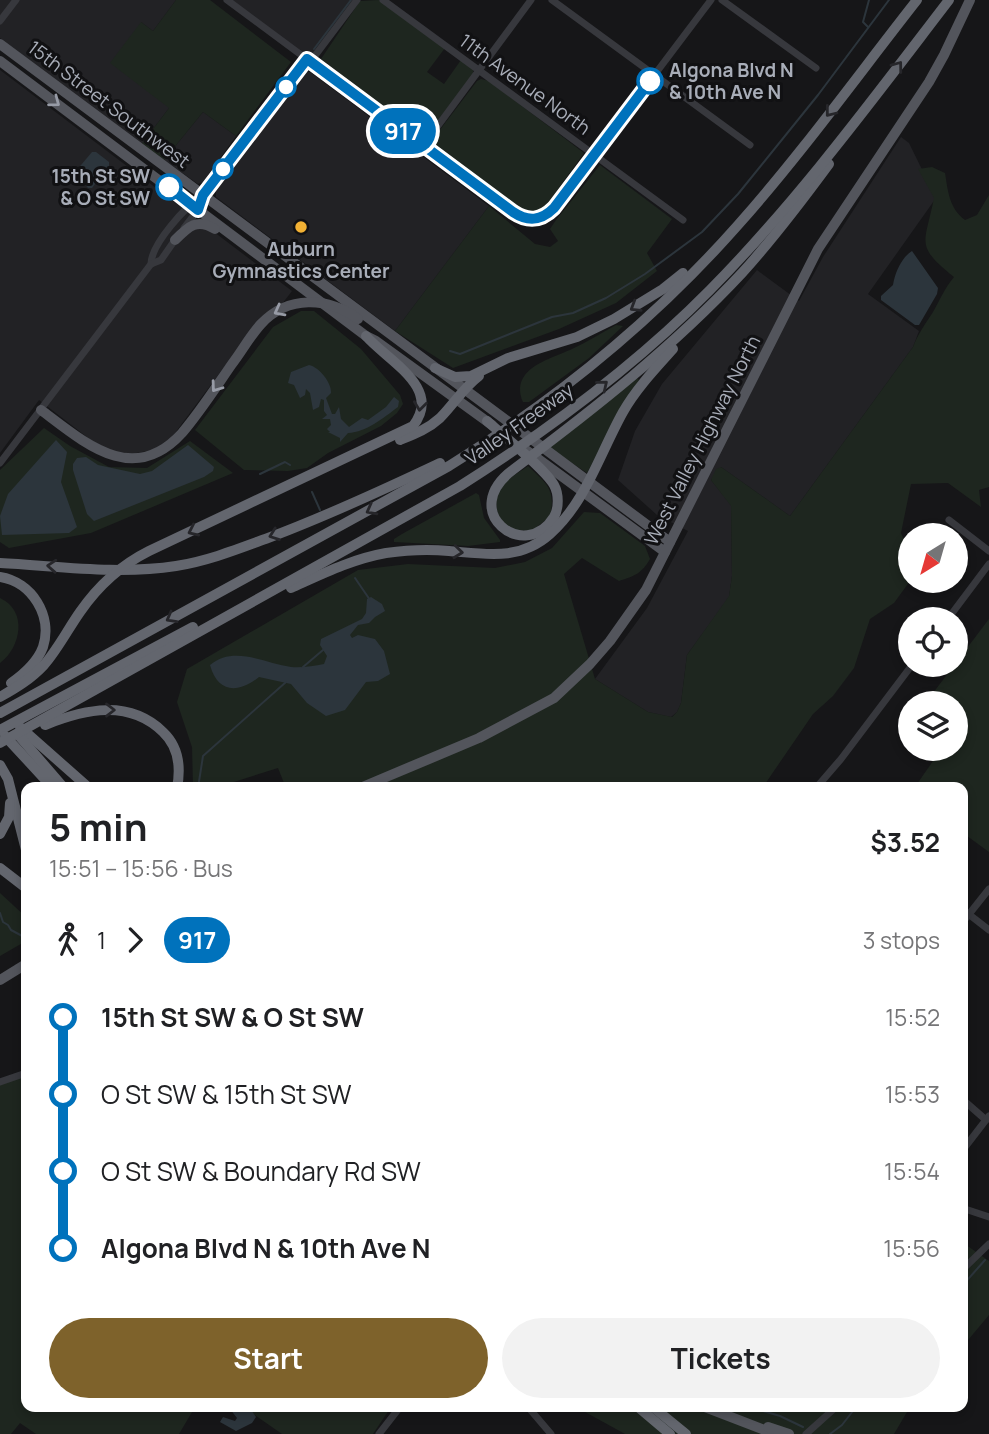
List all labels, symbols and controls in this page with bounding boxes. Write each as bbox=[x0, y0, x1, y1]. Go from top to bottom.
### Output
street label: 11th Avenue North bbox=[454, 28, 596, 140]
street label: 15th Street Southwest bbox=[23, 34, 195, 174]
place label: Algona Blvd N & 10th Ave N bbox=[669, 57, 794, 105]
one-way arrow bbox=[890, 61, 903, 73]
marker: Algona Blvd N & 10th Ave N bbox=[637, 68, 663, 94]
unlabelled marker bbox=[276, 77, 296, 97]
one-way arrow bbox=[47, 93, 59, 106]
one-way arrow bbox=[826, 104, 839, 117]
line badge: 917 bbox=[363, 108, 443, 154]
text: 917 bbox=[384, 114, 422, 147]
unlabelled marker bbox=[213, 159, 233, 179]
place label: 15th St SW & O St SW bbox=[51, 163, 150, 211]
marker: 15th St SW & O St SW bbox=[156, 174, 182, 200]
marker: Auburn Gymnastics Center bbox=[293, 219, 309, 235]
place label: Auburn Gymnastics Center bbox=[212, 236, 390, 284]
one-way arrow bbox=[630, 298, 643, 311]
one-way arrow bbox=[274, 303, 287, 316]
street label: West Valley Highway North bbox=[638, 331, 766, 549]
street label: Valley Freeway bbox=[460, 377, 578, 471]
one-way arrow bbox=[211, 379, 224, 392]
one-way arrow bbox=[595, 381, 607, 394]
one-way arrow bbox=[413, 401, 428, 412]
one-way arrow bbox=[366, 502, 378, 515]
one-way arrow bbox=[188, 523, 200, 537]
north arrow bbox=[898, 523, 968, 593]
map controls bbox=[898, 523, 968, 761]
one-way arrow bbox=[269, 527, 281, 541]
one-way arrow bbox=[452, 544, 464, 559]
one-way arrow bbox=[46, 559, 57, 574]
button: locate bbox=[898, 607, 968, 677]
one-way arrow bbox=[165, 610, 178, 623]
button: layers bbox=[898, 691, 968, 761]
one-way arrow bbox=[105, 702, 116, 718]
text: 5 min bbox=[49, 800, 147, 852]
text: $3.52 bbox=[871, 824, 940, 860]
text: 15:51 – 15:56 · Bus bbox=[49, 852, 233, 884]
icon: walk bbox=[49, 921, 87, 959]
icon: forward bbox=[116, 921, 154, 959]
text: 917 bbox=[178, 923, 216, 956]
text: 1 bbox=[97, 924, 106, 956]
text: 3 stops bbox=[863, 924, 940, 956]
text: 15th St SW & O St SW bbox=[101, 999, 364, 1035]
text: 15:52 bbox=[885, 1001, 940, 1033]
text: O St SW & 15th St SW bbox=[101, 1076, 352, 1112]
text: 15:53 bbox=[885, 1078, 940, 1110]
text: O St SW & Boundary Rd SW bbox=[101, 1153, 421, 1189]
text: 15:54 bbox=[884, 1155, 940, 1187]
text: Algona Blvd N & 10th Ave N bbox=[101, 1230, 431, 1266]
text: 15:56 bbox=[883, 1232, 940, 1264]
button: Start bbox=[49, 1318, 488, 1398]
button: Tickets bbox=[502, 1318, 940, 1398]

